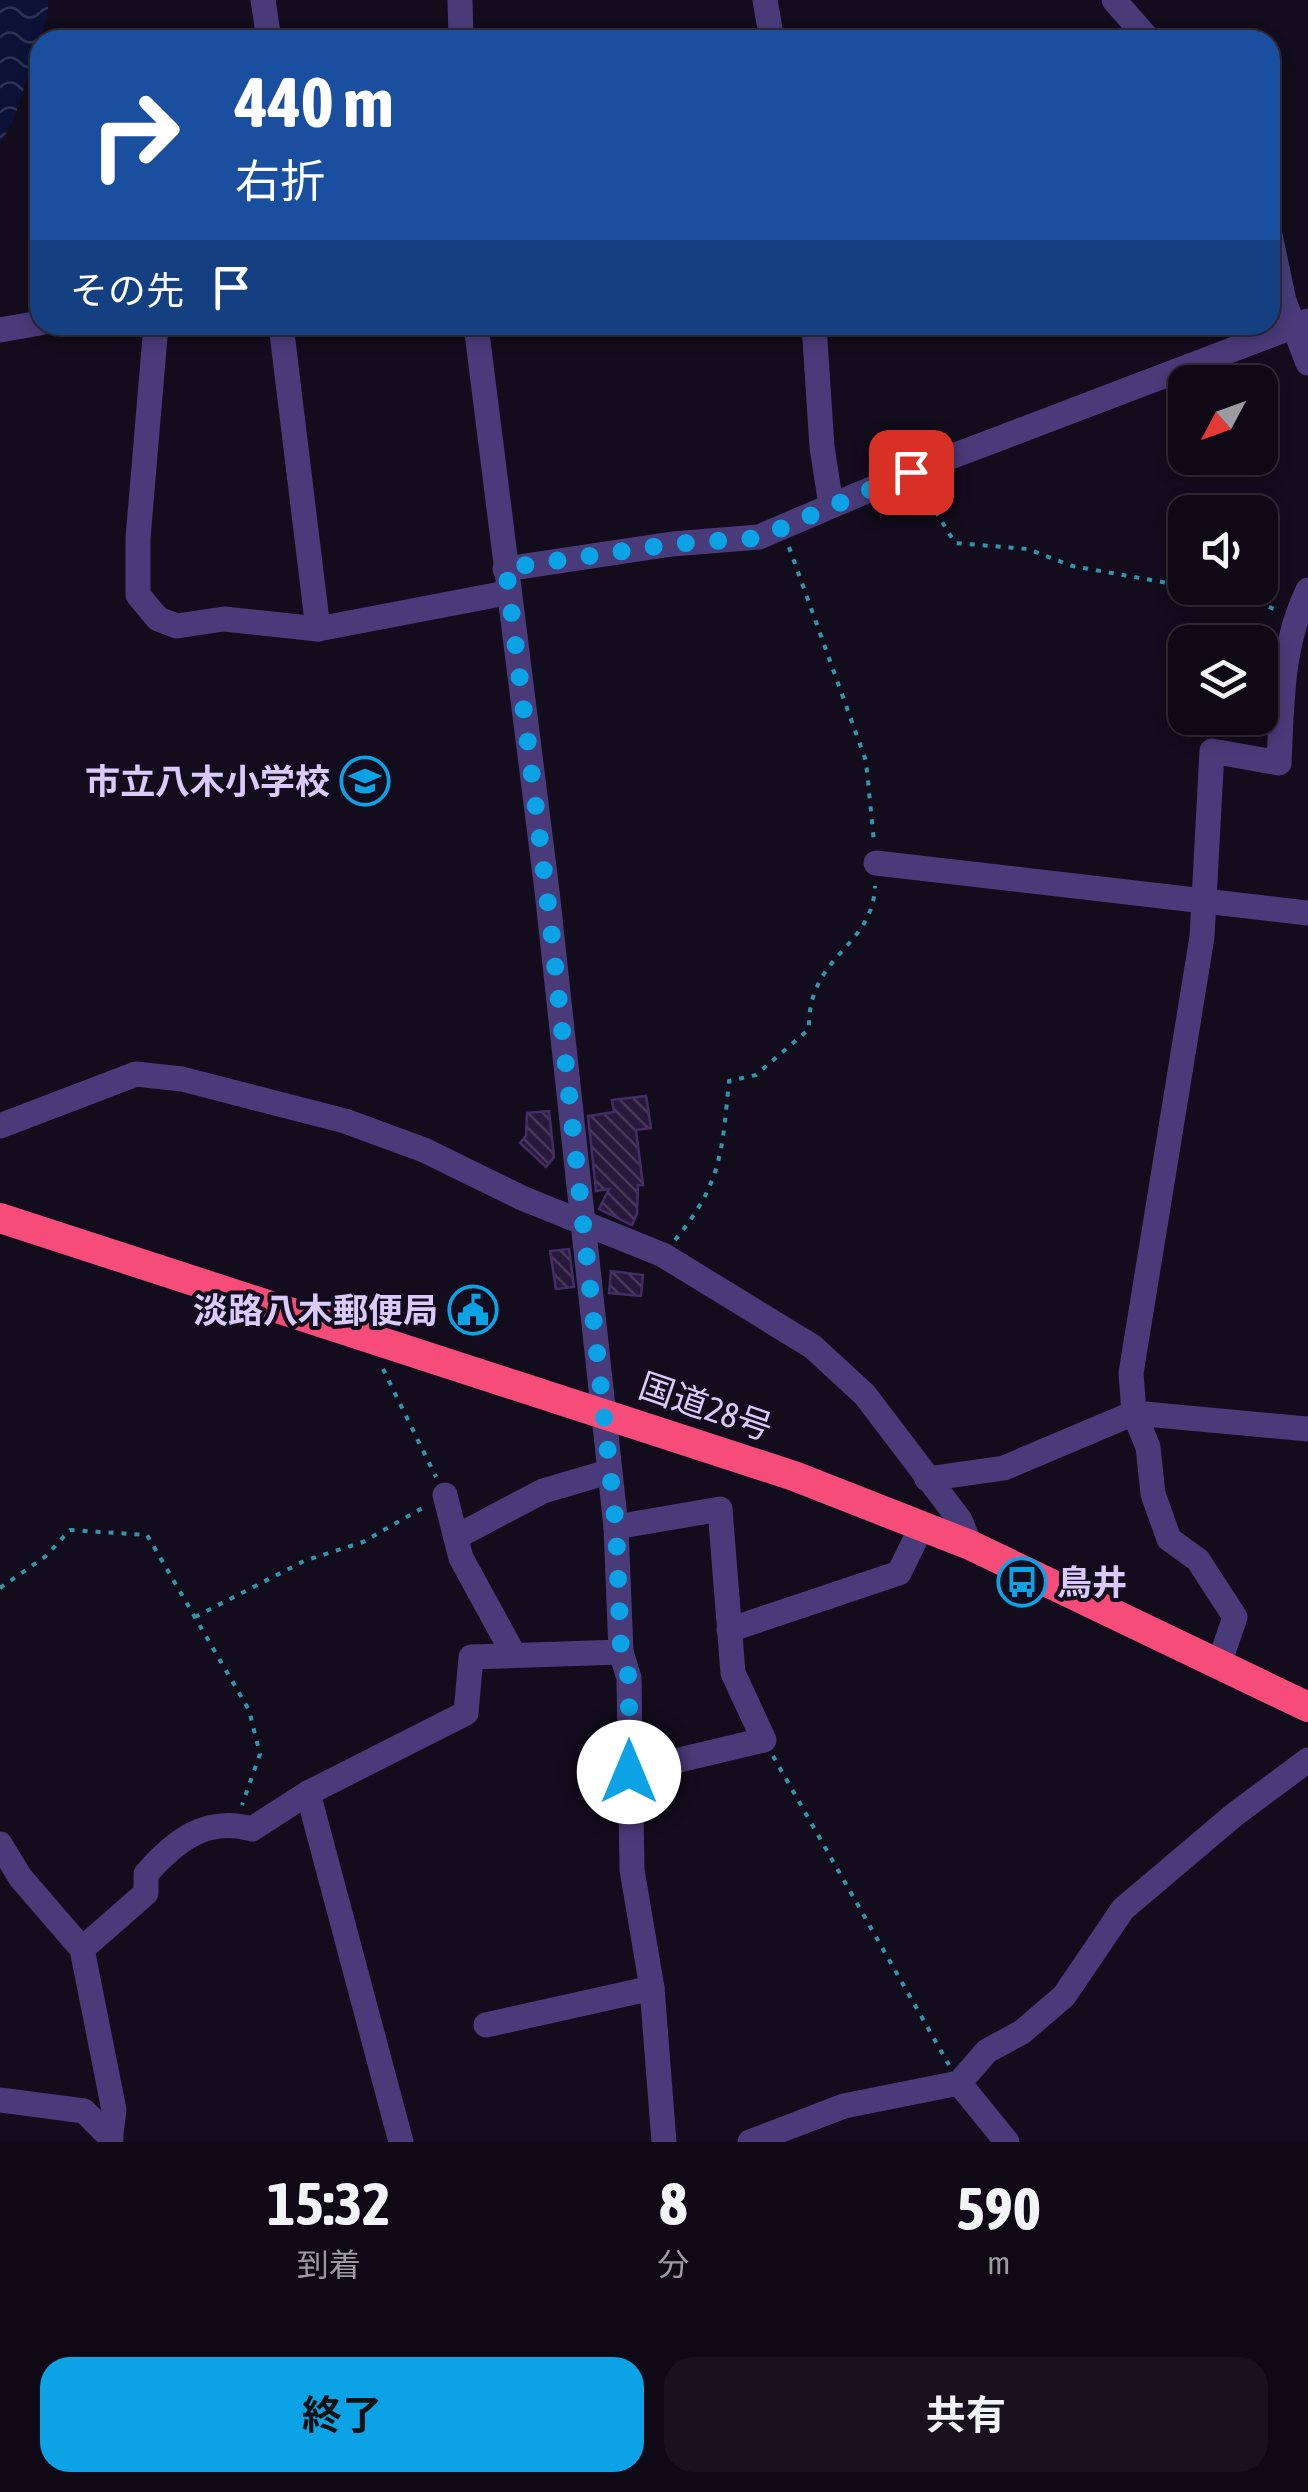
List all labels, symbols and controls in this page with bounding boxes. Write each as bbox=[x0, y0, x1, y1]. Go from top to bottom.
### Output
text: 440 m bbox=[235, 62, 394, 142]
icon: right bbox=[70, 70, 200, 200]
text: 右折 bbox=[235, 155, 325, 207]
icon: arrive bbox=[204, 260, 259, 315]
text: その先 bbox=[70, 269, 184, 312]
north arrow bbox=[1168, 365, 1278, 475]
map controls bbox=[1168, 365, 1278, 735]
pin bbox=[869, 430, 954, 515]
icon: arrive bbox=[884, 445, 939, 500]
button: sound bbox=[1168, 495, 1278, 605]
button: layers bbox=[1168, 625, 1278, 735]
school or university icon: 市立八木小学校 bbox=[339, 755, 391, 807]
place label: 市立八木小学校 bbox=[85, 761, 330, 801]
public building icon: 淡路八木郵便局 bbox=[447, 1284, 499, 1336]
place label: 淡路八木郵便局 bbox=[193, 1290, 438, 1330]
street label: 国道28号 bbox=[634, 1365, 778, 1447]
bus stop icon: 鳥井 bbox=[996, 1556, 1048, 1608]
place label: 鳥井 bbox=[1057, 1562, 1127, 1602]
position arrow bbox=[577, 1720, 681, 1824]
text: 15:32 bbox=[267, 2169, 390, 2238]
text: 8 bbox=[659, 2169, 688, 2238]
text: 590 bbox=[956, 2174, 1041, 2243]
text: m bbox=[987, 2244, 1010, 2281]
text: 到着 bbox=[297, 2246, 361, 2283]
text: 分 bbox=[657, 2246, 689, 2283]
button: 終了 bbox=[40, 2357, 644, 2472]
button: 共有 bbox=[664, 2357, 1268, 2472]

